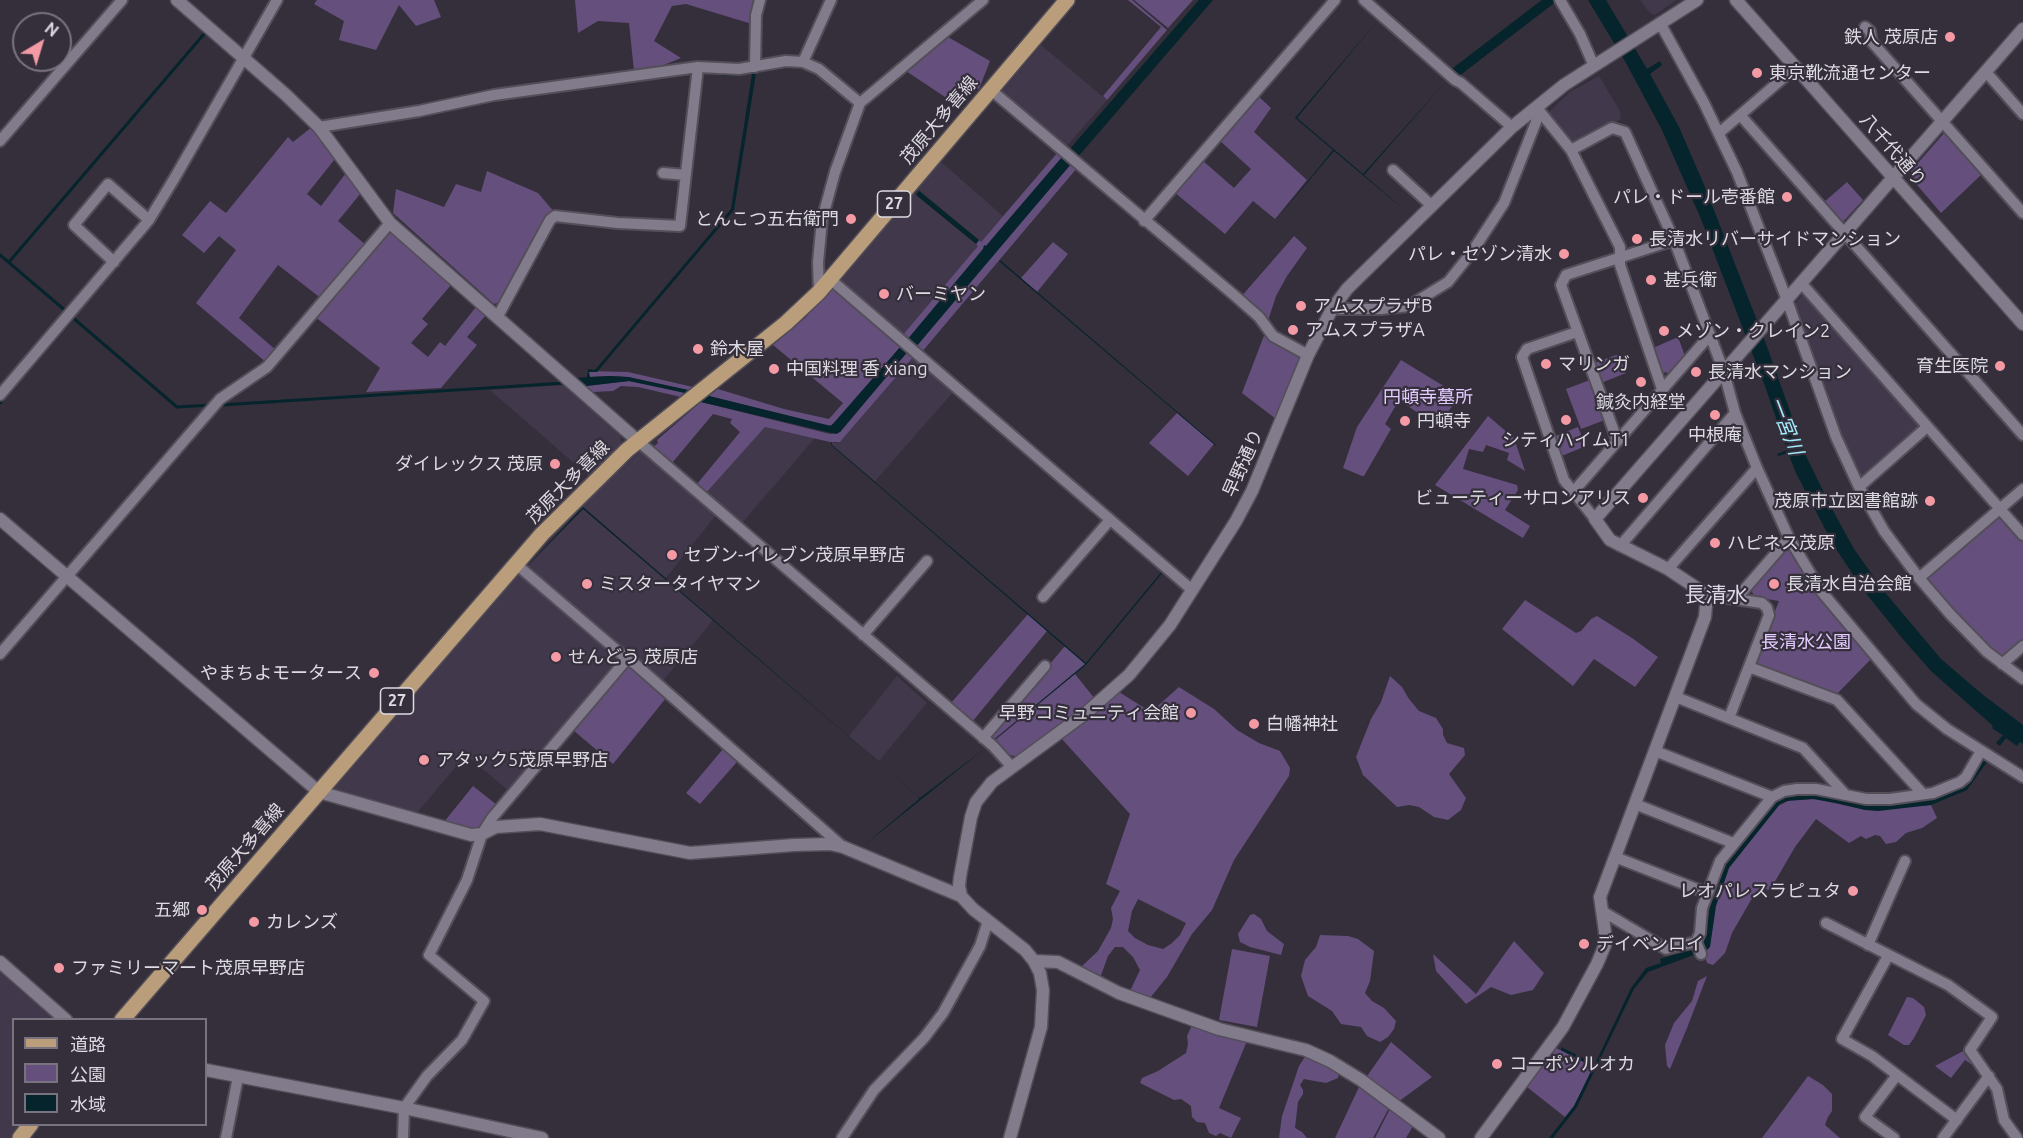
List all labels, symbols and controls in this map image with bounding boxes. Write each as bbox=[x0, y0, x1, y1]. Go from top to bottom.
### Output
north arrow bbox=[12, 12, 72, 72]
text: N bbox=[42, 19, 62, 40]
place label: 鉄人 茂原店 bbox=[1844, 26, 1938, 48]
marker: 鉄人 茂原店 bbox=[1943, 30, 1957, 44]
place label: 東京靴流通センター bbox=[1769, 62, 1931, 84]
marker: 東京靴流通センター bbox=[1750, 66, 1764, 80]
street label: 茂原大多喜線 bbox=[896, 72, 982, 168]
street label: 八千代通り bbox=[1855, 109, 1931, 191]
place label: パレ・ドール壱番館 bbox=[1613, 186, 1775, 208]
marker: パレ・ドール壱番館 bbox=[1780, 190, 1794, 204]
road number: 27 bbox=[878, 191, 910, 217]
place label: とんこつ五右衛門 bbox=[695, 208, 839, 230]
marker: とんこつ五右衛門 bbox=[844, 212, 858, 226]
place label: 長清水リバーサイドマンション bbox=[1649, 228, 1901, 250]
marker: 長清水リバーサイドマンション bbox=[1630, 232, 1644, 246]
place label: パレ・セゾン清水 bbox=[1408, 243, 1552, 265]
marker: パレ・セゾン清水 bbox=[1557, 247, 1571, 261]
place label: 甚兵衛 bbox=[1663, 269, 1717, 291]
marker: 甚兵衛 bbox=[1644, 273, 1658, 287]
place label: バーミヤン bbox=[896, 283, 986, 305]
marker: バーミヤン bbox=[877, 287, 891, 301]
place label: アムスプラザB bbox=[1313, 295, 1432, 317]
marker: アムスプラザB bbox=[1294, 299, 1308, 313]
place label: アムスプラザA bbox=[1305, 319, 1425, 341]
place label: メゾン・クレイン2 bbox=[1676, 320, 1830, 342]
marker: アムスプラザA bbox=[1286, 323, 1300, 337]
marker: メゾン・クレイン2 bbox=[1657, 324, 1671, 338]
place label: 鈴木屋 bbox=[710, 338, 764, 360]
marker: 鈴木屋 bbox=[691, 342, 705, 356]
place label: マリンガ bbox=[1558, 353, 1630, 375]
place label: 育生医院 bbox=[1916, 355, 1988, 377]
marker: マリンガ bbox=[1539, 357, 1553, 371]
place label: 中国料理 香 xiang bbox=[786, 358, 928, 380]
marker: 育生医院 bbox=[1993, 359, 2007, 373]
place label: 長清水マンション bbox=[1708, 361, 1852, 383]
marker: 中国料理 香 xiang bbox=[767, 362, 781, 376]
marker: 長清水マンション bbox=[1689, 365, 1703, 379]
marker: 鍼灸内経堂 bbox=[1634, 375, 1648, 389]
park label: 円頓寺墓所 bbox=[1383, 386, 1473, 408]
place label: 鍼灸内経堂 bbox=[1596, 391, 1686, 413]
water label: 一宮川 bbox=[1764, 394, 1808, 458]
marker: 中根庵 bbox=[1708, 408, 1722, 422]
place label: 円頓寺 bbox=[1417, 410, 1471, 432]
marker: シティハイムT1 bbox=[1559, 413, 1573, 427]
marker: 円頓寺 bbox=[1398, 414, 1412, 428]
place label: 中根庵 bbox=[1688, 424, 1742, 446]
street label: 早野通り bbox=[1218, 426, 1268, 500]
place label: シティハイムT1 bbox=[1502, 429, 1630, 451]
street label: 茂原大多喜線 bbox=[522, 436, 614, 528]
place label: ダイレックス 茂原 bbox=[395, 453, 543, 475]
marker: ダイレックス 茂原 bbox=[548, 457, 562, 471]
place label: ビューティーサロンアリス bbox=[1415, 487, 1631, 509]
place label: 茂原市立図書館跡 bbox=[1774, 490, 1918, 512]
marker: ビューティーサロンアリス bbox=[1636, 491, 1650, 505]
marker: 茂原市立図書館跡 bbox=[1923, 494, 1937, 508]
place label: ハピネス茂原 bbox=[1727, 532, 1835, 554]
marker: ハピネス茂原 bbox=[1708, 536, 1722, 550]
place label: セブン-イレブン茂原早野店 bbox=[684, 544, 905, 566]
marker: セブン-イレブン茂原早野店 bbox=[665, 548, 679, 562]
place label: ミスタータイヤマン bbox=[599, 573, 761, 595]
place label: 長清水自治会館 bbox=[1786, 573, 1912, 595]
marker: ミスタータイヤマン bbox=[580, 577, 594, 591]
marker: 長清水自治会館 bbox=[1767, 577, 1781, 591]
district label: 長清水 bbox=[1685, 582, 1747, 608]
park label: 長清水公園 bbox=[1761, 631, 1851, 653]
place label: せんどう 茂原店 bbox=[568, 646, 698, 668]
marker: せんどう 茂原店 bbox=[549, 650, 563, 664]
place label: やまちよモータース bbox=[200, 662, 362, 684]
marker: やまちよモータース bbox=[367, 666, 381, 680]
road number: 27 bbox=[380, 688, 414, 714]
place label: 早野コミュニティ会館 bbox=[999, 702, 1179, 724]
marker: 早野コミュニティ会館 bbox=[1184, 706, 1198, 720]
place label: 白幡神社 bbox=[1266, 713, 1338, 735]
marker: 白幡神社 bbox=[1247, 717, 1261, 731]
place label: アタック5茂原早野店 bbox=[436, 749, 608, 771]
marker: アタック5茂原早野店 bbox=[417, 753, 431, 767]
street label: 茂原大多喜線 bbox=[201, 799, 289, 895]
place label: レオパレスラピュタ bbox=[1679, 880, 1841, 902]
marker: レオパレスラピュタ bbox=[1846, 884, 1860, 898]
place label: 五郷 bbox=[154, 899, 190, 921]
marker: 五郷 bbox=[195, 903, 209, 917]
place label: カレンズ bbox=[266, 911, 338, 933]
marker: カレンズ bbox=[247, 915, 261, 929]
place label: デイベンロイ bbox=[1596, 933, 1704, 955]
marker: デイベンロイ bbox=[1577, 937, 1591, 951]
place label: ファミリーマート茂原早野店 bbox=[71, 957, 305, 979]
marker: ファミリーマート茂原早野店 bbox=[52, 961, 66, 975]
legend bbox=[12, 1018, 207, 1126]
text: 道路 bbox=[70, 1034, 106, 1054]
place label: コーポツルオカ bbox=[1509, 1053, 1635, 1075]
marker: コーポツルオカ bbox=[1490, 1057, 1504, 1071]
text: 公園 bbox=[70, 1064, 106, 1084]
text: 水域 bbox=[70, 1094, 106, 1114]

